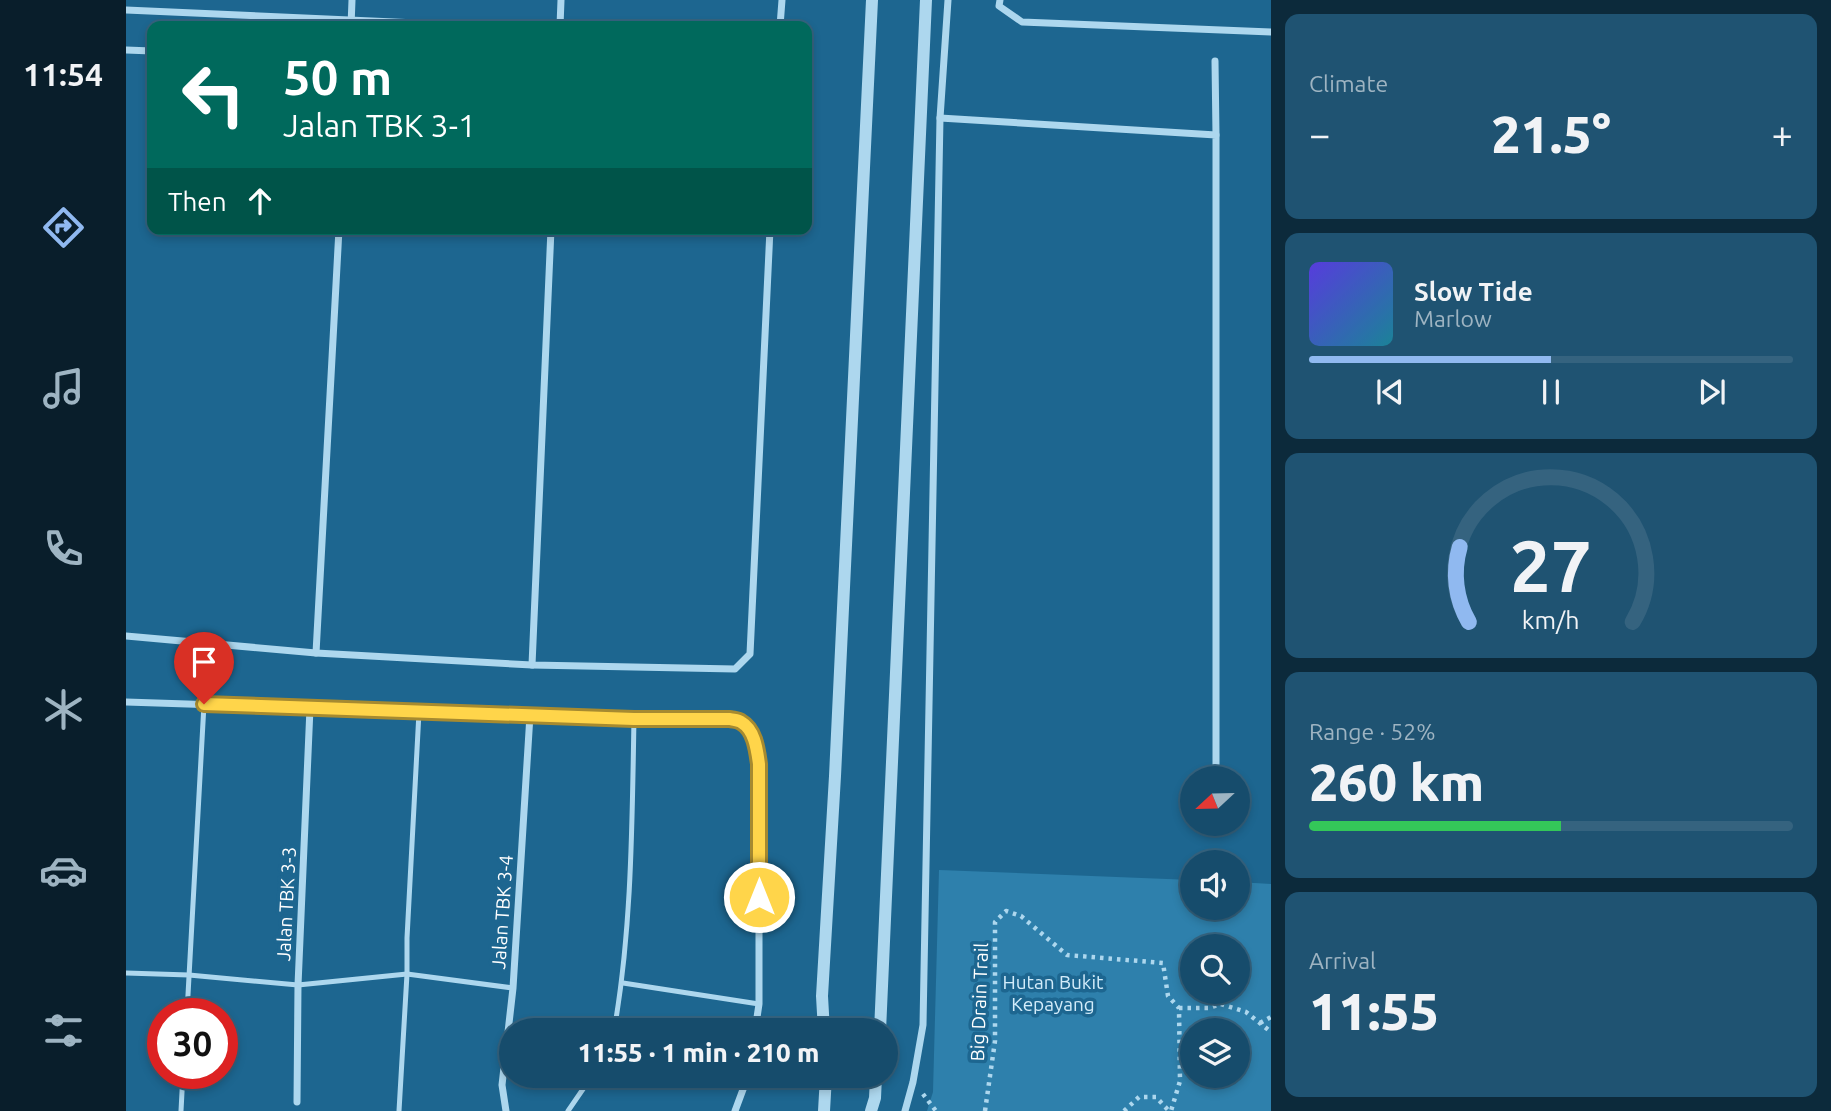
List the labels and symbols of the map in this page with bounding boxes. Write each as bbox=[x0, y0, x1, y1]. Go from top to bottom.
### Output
pin bbox=[174, 632, 234, 704]
north arrow bbox=[1180, 766, 1250, 836]
street label: Jalan TBK 3-3 bbox=[272, 846, 300, 962]
street label: Jalan TBK 3-4 bbox=[487, 854, 517, 970]
position arrow bbox=[722, 860, 796, 934]
street label: Big Drain Trail bbox=[966, 942, 992, 1062]
park label: Hutan Bukit Kepayang bbox=[1002, 971, 1104, 1015]
speed limit sign: 30 bbox=[147, 998, 238, 1089]

